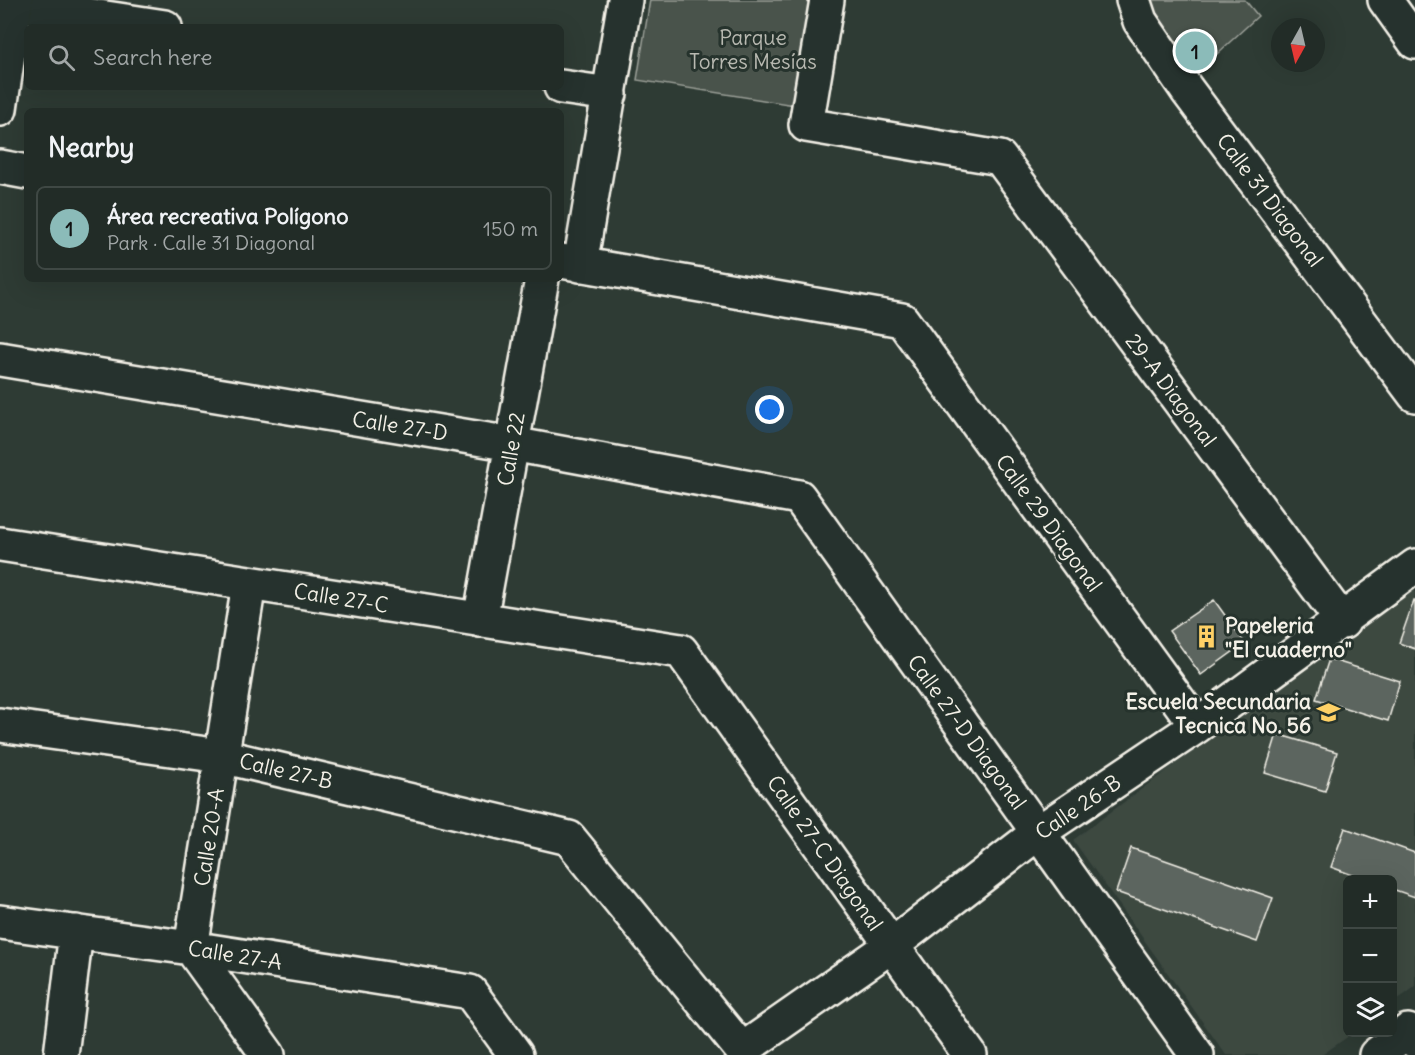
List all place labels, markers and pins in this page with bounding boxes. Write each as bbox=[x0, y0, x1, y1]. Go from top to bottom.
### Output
pin: 1 bbox=[1176, 28, 1214, 74]
place label: Papeleria "El cuaderno" bbox=[1225, 612, 1352, 663]
building icon: Papeleria "El cuaderno" bbox=[1194, 624, 1220, 650]
place label: Escuela Secundaria Tecnica No. 56 bbox=[1126, 688, 1311, 739]
school or university icon: Escuela Secundaria Tecnica No. 56 bbox=[1316, 700, 1342, 726]

